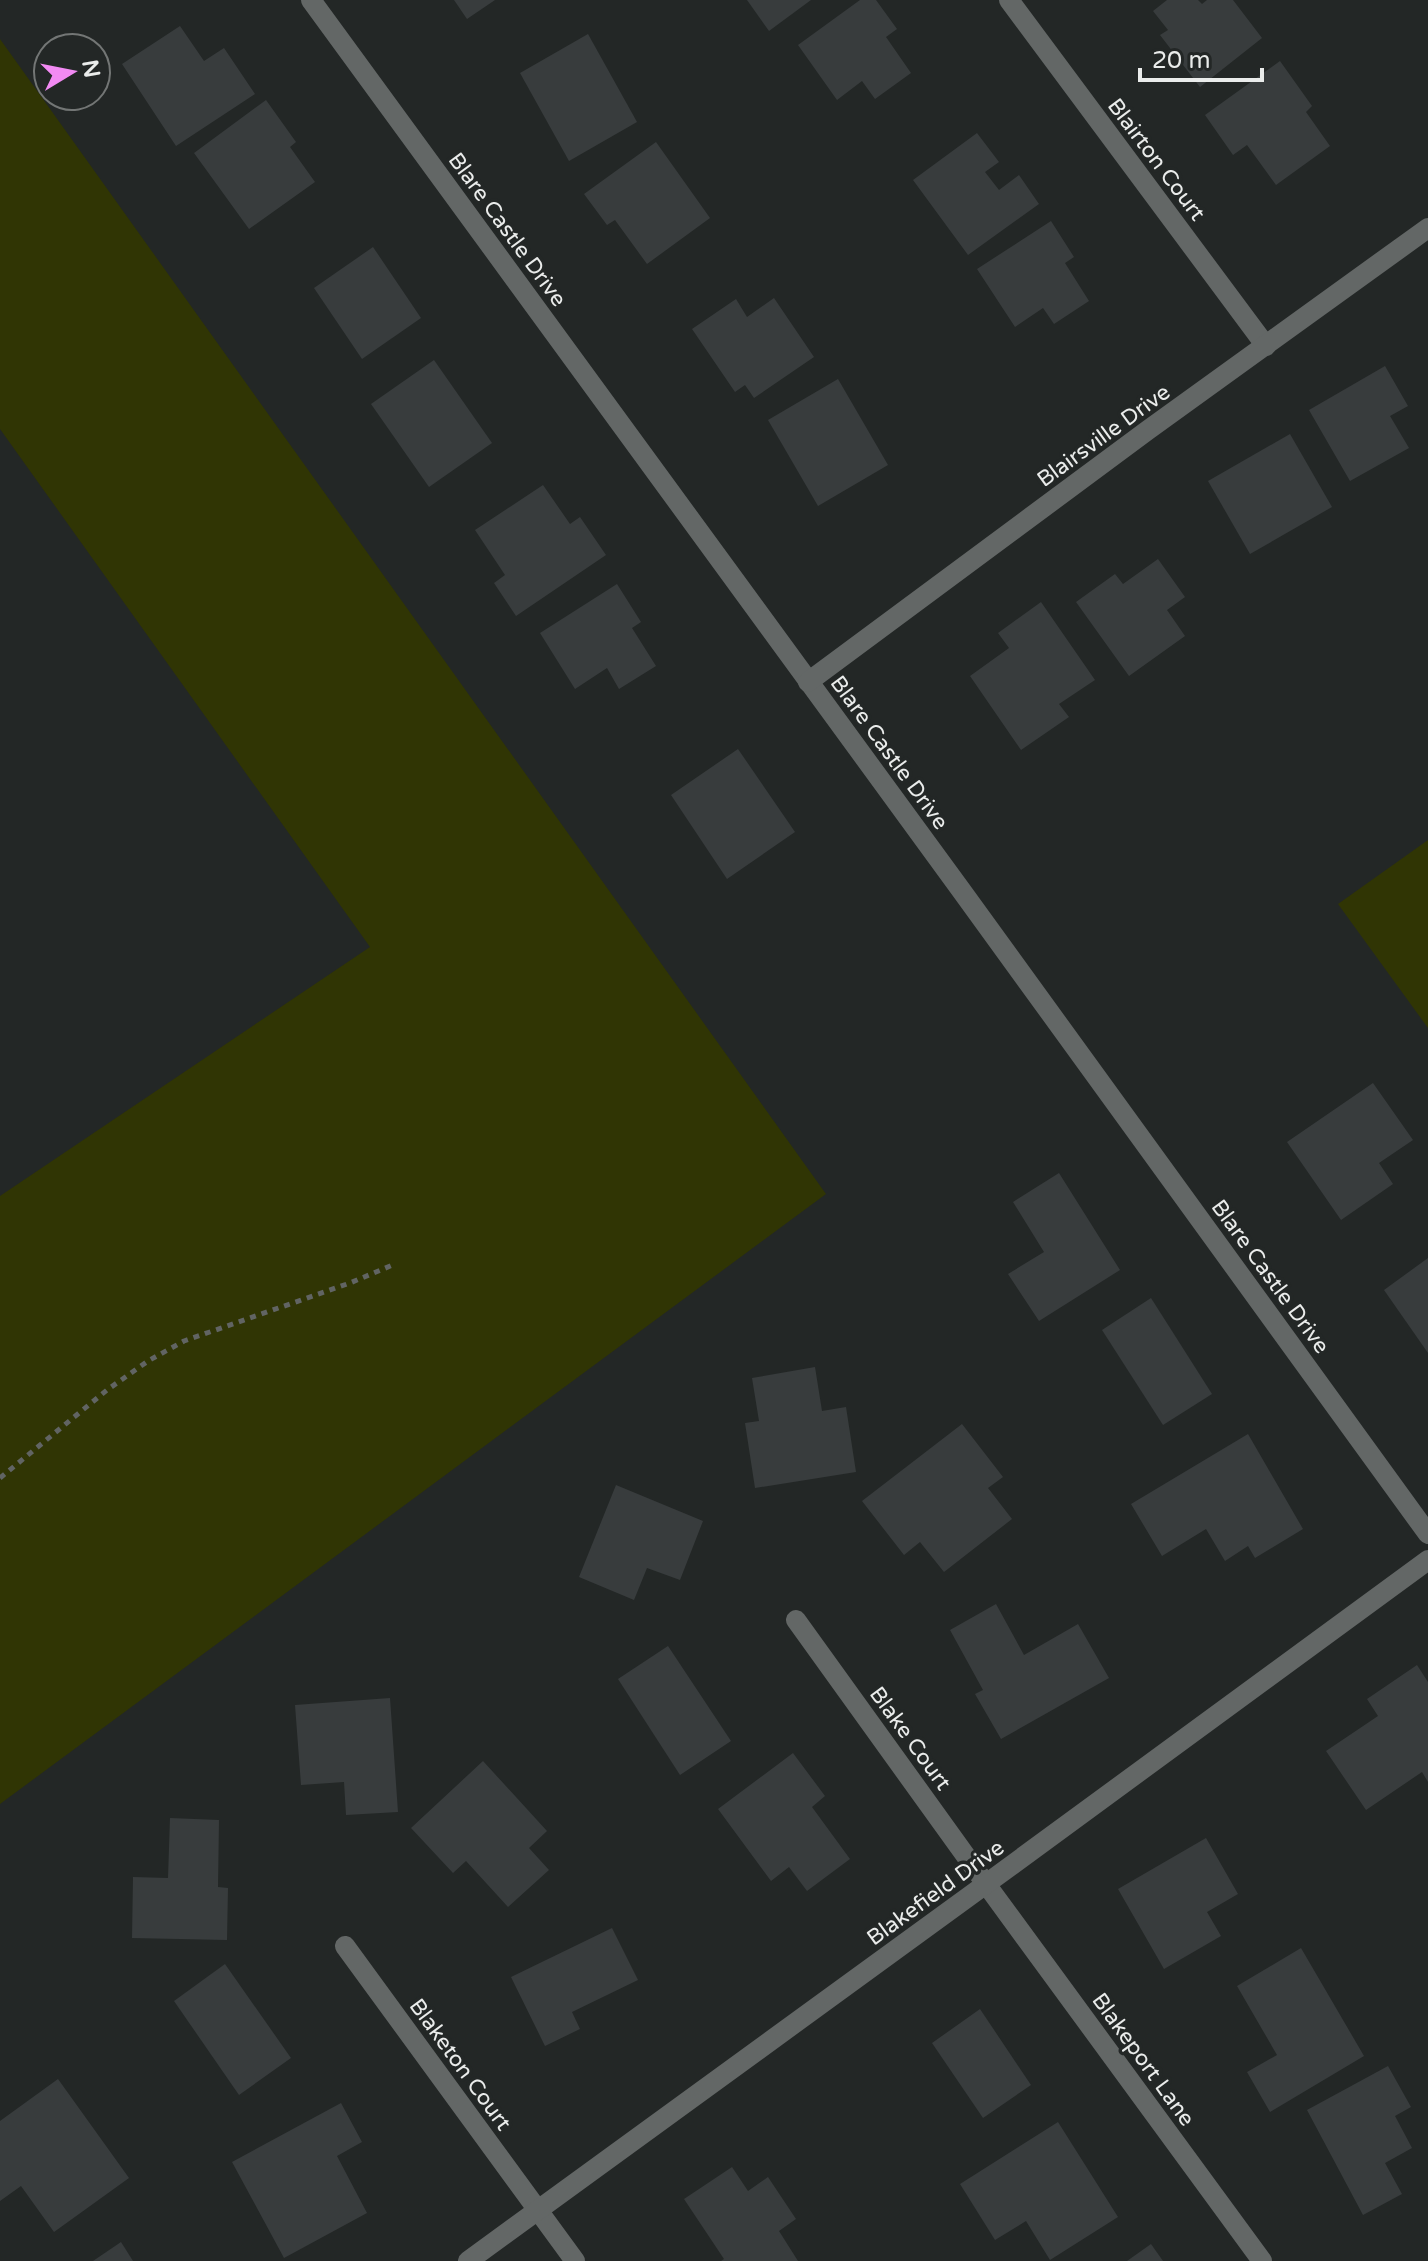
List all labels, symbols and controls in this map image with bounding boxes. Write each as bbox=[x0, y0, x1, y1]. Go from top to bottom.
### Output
north arrow bbox=[32, 32, 112, 112]
scale bar bbox=[1140, 32, 1262, 82]
text: 20 m bbox=[1152, 46, 1210, 75]
text: N bbox=[76, 58, 105, 80]
street label: Blairton Court bbox=[1102, 93, 1211, 226]
street label: Blare Castle Drive bbox=[443, 148, 572, 311]
street label: Blairsville Drive bbox=[1032, 379, 1175, 493]
street label: Blare Castle Drive bbox=[825, 671, 954, 834]
street label: Blare Castle Drive bbox=[1206, 1195, 1335, 1358]
street label: Blake Court bbox=[864, 1682, 956, 1795]
street label: Blakefield Drive bbox=[862, 1834, 1009, 1951]
street label: Blakeport Lane bbox=[1086, 1988, 1200, 2131]
street label: Blaketon Court bbox=[404, 1994, 517, 2136]

